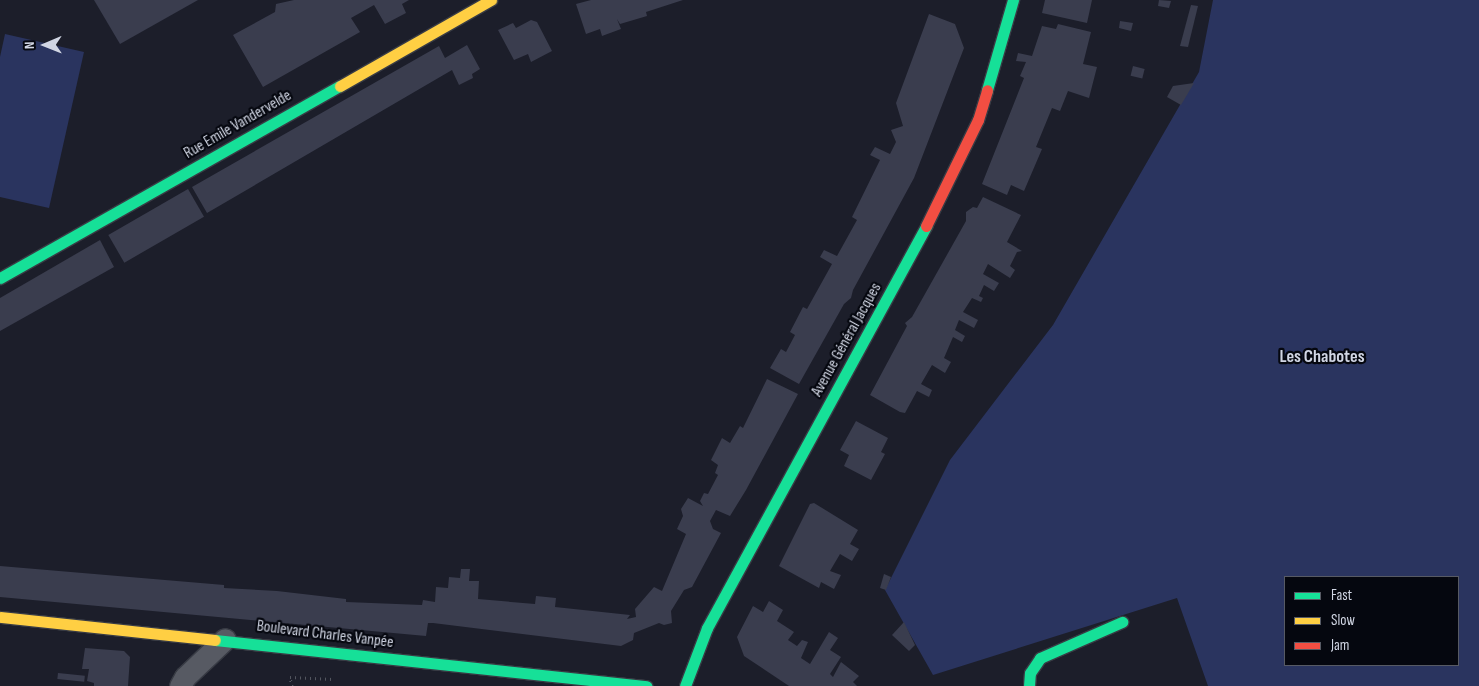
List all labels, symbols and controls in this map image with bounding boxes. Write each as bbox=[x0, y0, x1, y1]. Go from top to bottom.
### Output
north arrow bbox=[20, 20, 70, 70]
text: N bbox=[21, 41, 38, 49]
street label: Rue Emile Vandervelde bbox=[181, 86, 295, 164]
street label: Avenue Général Jacques bbox=[808, 280, 886, 400]
district label: Les Chabotes bbox=[1279, 346, 1365, 368]
legend bbox=[1284, 576, 1459, 666]
text: Fast bbox=[1331, 586, 1352, 605]
text: Slow bbox=[1331, 611, 1355, 630]
street label: Boulevard Charles Vanpée bbox=[256, 617, 394, 653]
text: Jam bbox=[1331, 636, 1349, 655]

